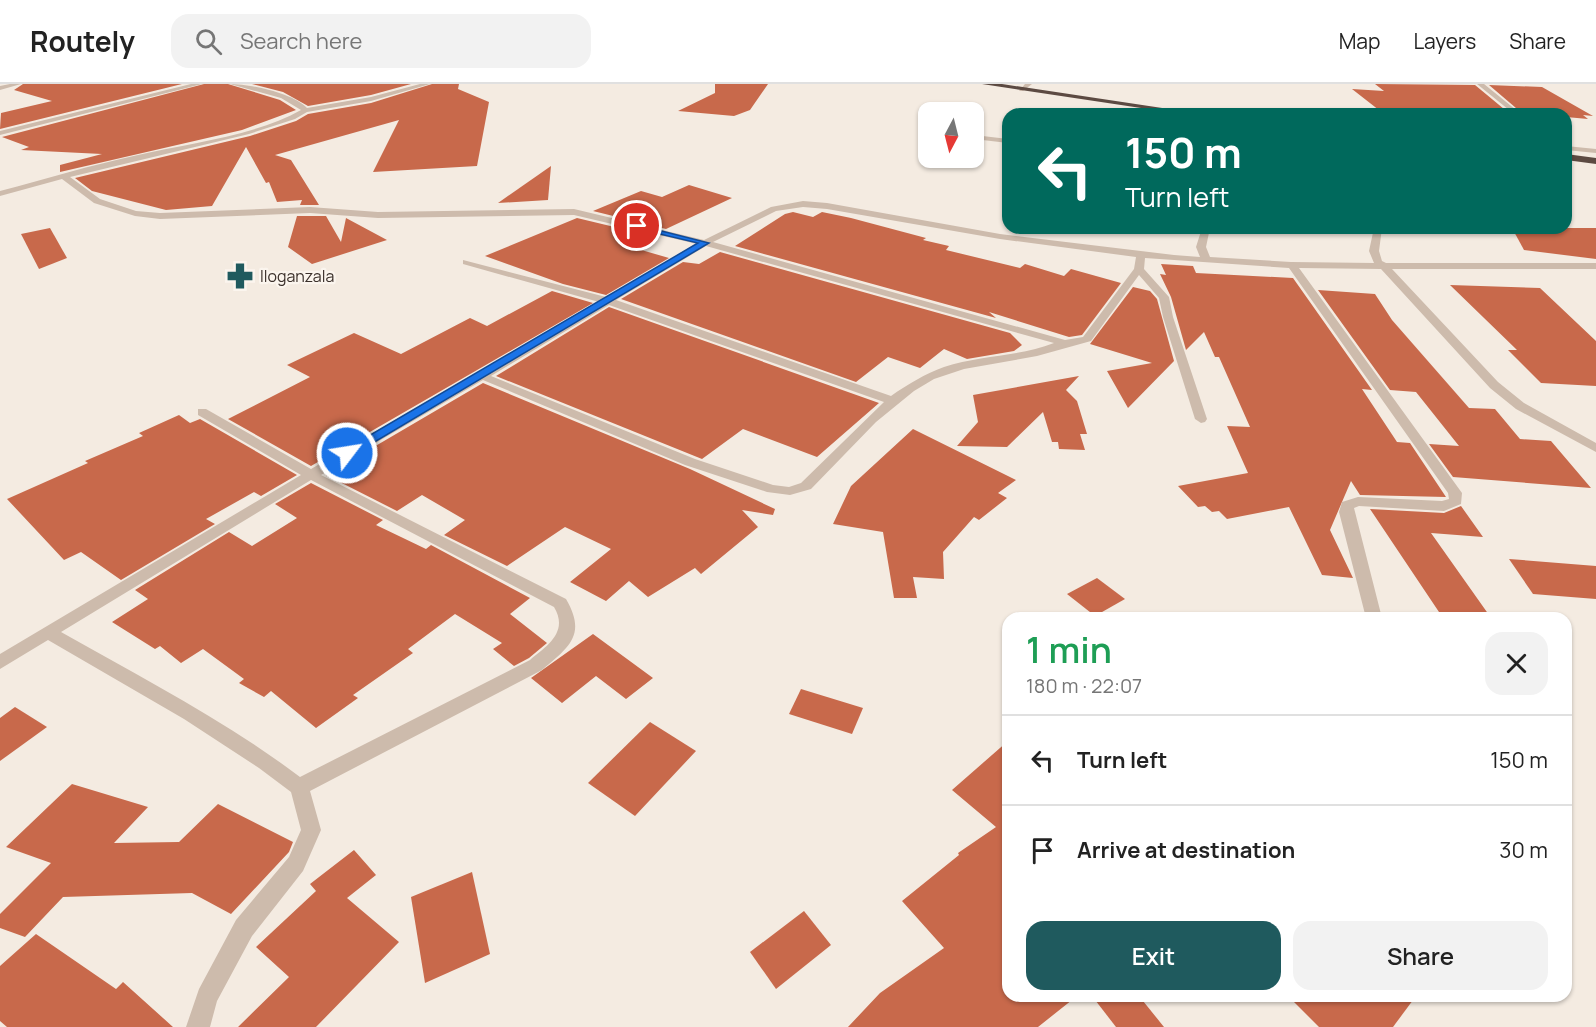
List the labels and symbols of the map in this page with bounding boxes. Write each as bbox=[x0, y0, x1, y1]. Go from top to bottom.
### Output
north arrow bbox=[918, 102, 984, 168]
pin bbox=[611, 200, 662, 251]
pharmacy icon: Iloganzala bbox=[225, 261, 255, 291]
place label: Iloganzala bbox=[260, 265, 334, 287]
position arrow bbox=[315, 421, 379, 485]

